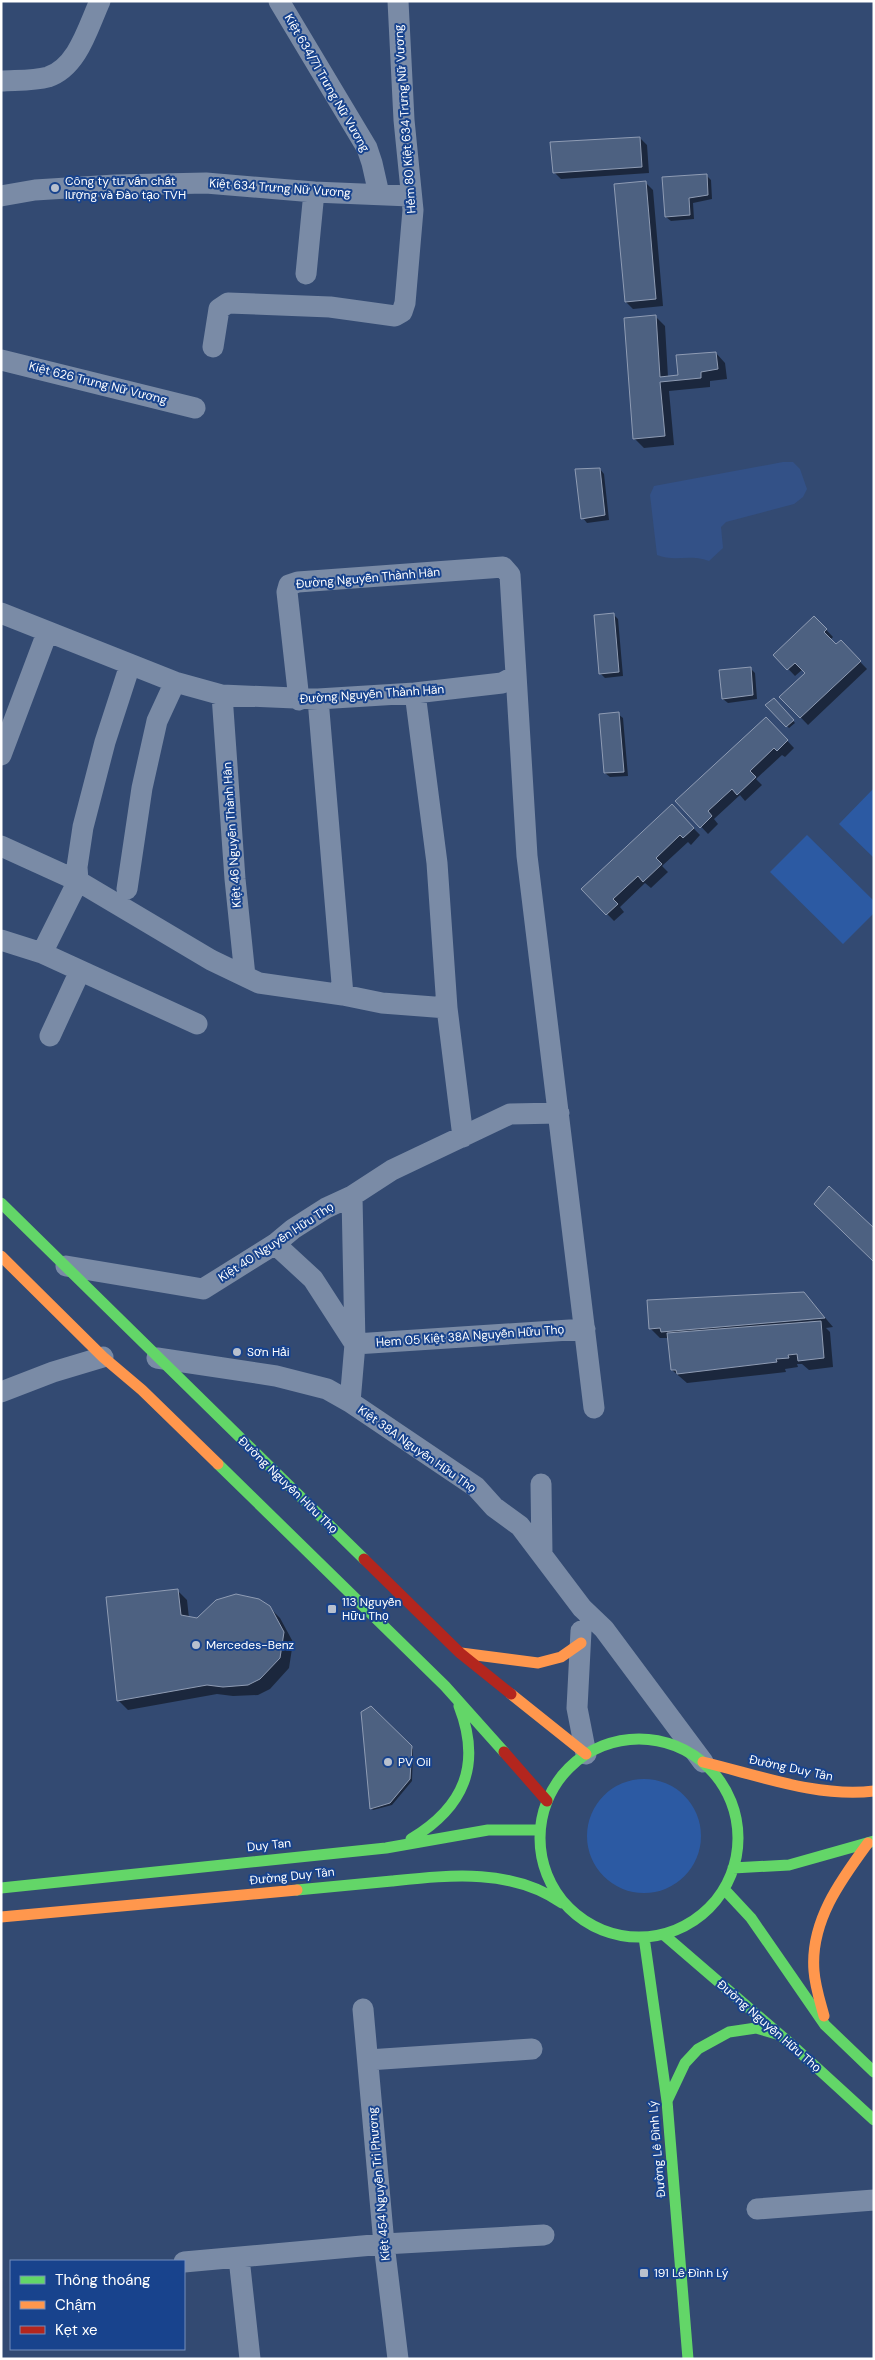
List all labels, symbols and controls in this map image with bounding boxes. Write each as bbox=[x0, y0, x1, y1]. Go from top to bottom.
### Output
street label: Kiệt 634/71 Trưng Nữ Vương bbox=[281, 11, 373, 155]
street label: Hẻm 80 Kiệt 634 Trưng Nữ Vương bbox=[390, 24, 420, 214]
place label: Công ty tư vấn chất lượng và Đào tạo TVH bbox=[65, 173, 186, 203]
street label: Kiệt 634 Trưng Nữ Vương bbox=[209, 175, 352, 201]
marker: Công ty tư vấn chất lượng và Đào tạo TVH bbox=[49, 182, 61, 194]
street label: Kiệt 626 Trưng Nữ Vương bbox=[27, 358, 169, 408]
street label: Đường Nguyễn Thành Hân bbox=[295, 564, 441, 592]
street label: Đường Nguyễn Thành Hãn bbox=[299, 681, 445, 707]
street label: Kiệt 46 Nguyễn Thành Hân bbox=[219, 761, 245, 908]
street label: Kiệt 40 Nguyễn Hữu Thọ bbox=[215, 1198, 337, 1285]
street label: Hem 05 Kiệt 38A Nguyễn Hữu Thọ bbox=[375, 1321, 565, 1351]
place label: Sơn Hải bbox=[247, 1344, 290, 1360]
marker: Sơn Hải bbox=[231, 1346, 243, 1358]
street label: Kiệt 38A Nguyễn Hữu Thọ bbox=[355, 1402, 480, 1496]
street label: Đường Nguyễn Hữu Thọ bbox=[235, 1433, 341, 1537]
place label: 113 Nguyễn Hữu Thọ bbox=[342, 1594, 402, 1624]
marker: 113 Nguyễn Hữu Thọ bbox=[326, 1603, 338, 1615]
place label: Mercedes-Benz bbox=[206, 1637, 294, 1653]
marker: Mercedes-Benz bbox=[190, 1639, 202, 1651]
street label: Đường Duy Tân bbox=[748, 1751, 835, 1785]
place label: PV Oil bbox=[398, 1754, 431, 1770]
marker: PV Oil bbox=[382, 1756, 394, 1768]
street label: Duy Tan bbox=[246, 1835, 292, 1855]
street label: Đường Duy Tân bbox=[249, 1864, 335, 1888]
street label: Đường Nguyễn Hữu Thọ bbox=[714, 1976, 825, 2076]
street label: Đường Lê Đình Lý bbox=[645, 2099, 669, 2198]
street label: Kiệt 454 Nguyễn Tri Phương bbox=[364, 2106, 394, 2262]
legend bbox=[10, 2260, 185, 2350]
place label: 191 Lê Đình Lý bbox=[654, 2265, 729, 2281]
marker: 191 Lê Đình Lý bbox=[638, 2267, 650, 2279]
text: Thông thoáng bbox=[55, 2270, 150, 2290]
text: Chậm bbox=[55, 2295, 96, 2315]
text: Kẹt xe bbox=[55, 2320, 98, 2340]

